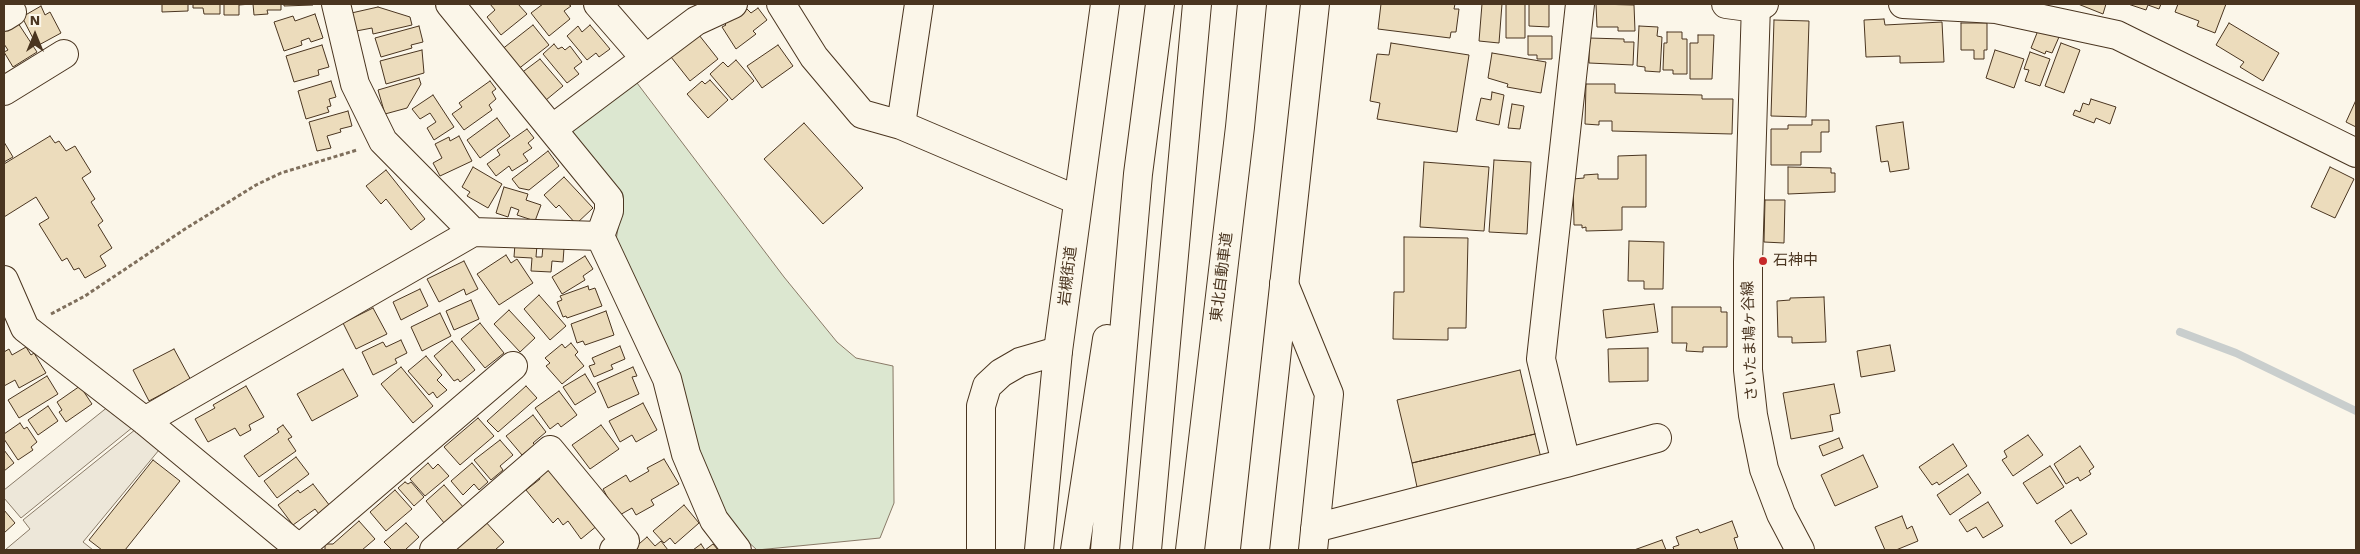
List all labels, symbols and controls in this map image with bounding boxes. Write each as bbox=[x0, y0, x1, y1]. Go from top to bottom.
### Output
north arrow bbox=[10, 10, 60, 60]
text: N bbox=[30, 12, 40, 28]
street label: 東北自動車道 bbox=[1208, 231, 1236, 323]
street label: 岩槻街道 bbox=[1055, 245, 1081, 307]
place label: 石神中 bbox=[1773, 252, 1818, 270]
marker: 石神中 bbox=[1757, 255, 1769, 267]
street label: さいたま鳩ヶ谷線 bbox=[1739, 281, 1761, 401]

